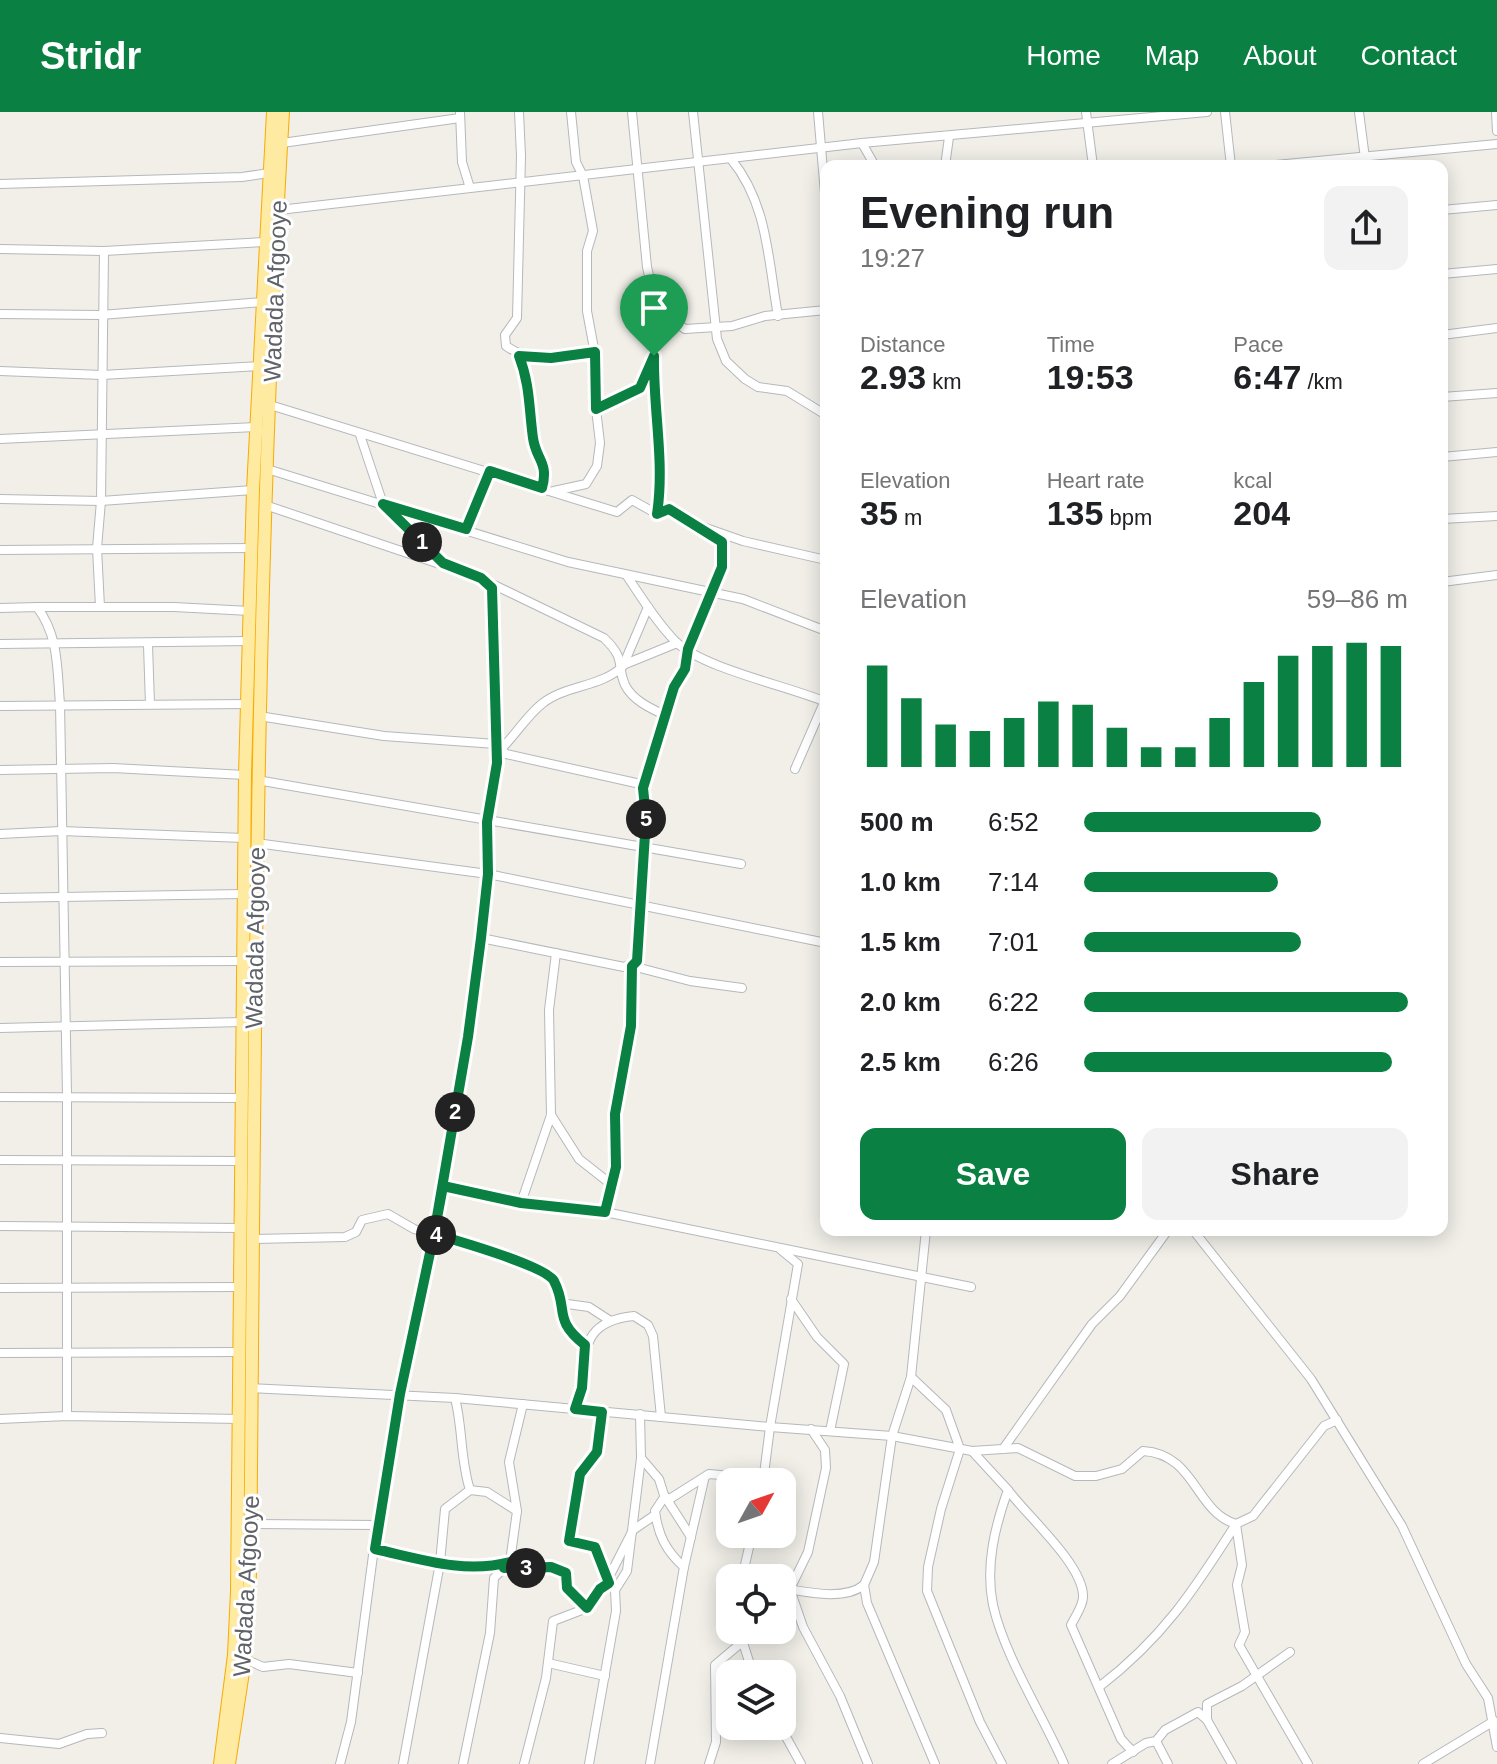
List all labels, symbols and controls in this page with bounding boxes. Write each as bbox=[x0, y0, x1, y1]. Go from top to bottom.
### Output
text: Stridr bbox=[40, 35, 141, 77]
text: Home bbox=[1026, 40, 1101, 71]
text: Map bbox=[1145, 40, 1199, 71]
text: About bbox=[1243, 40, 1317, 71]
text: Contact bbox=[1361, 40, 1457, 71]
button: share bbox=[1324, 186, 1408, 270]
text: Evening run bbox=[860, 188, 1114, 237]
street label: Wadada Afgooye bbox=[258, 200, 292, 382]
text: 19:27 bbox=[860, 243, 925, 273]
pin bbox=[620, 274, 688, 356]
icon: arrive bbox=[632, 286, 676, 330]
text: Distance bbox=[860, 332, 946, 357]
text: Time bbox=[1047, 332, 1095, 357]
text: Pace bbox=[1233, 332, 1283, 357]
text: 2.93 bbox=[860, 358, 926, 396]
text: 19:53 bbox=[1047, 358, 1134, 396]
text: 6:47 bbox=[1233, 358, 1301, 396]
text: km bbox=[926, 369, 962, 394]
text: /km bbox=[1301, 369, 1343, 394]
text: Elevation bbox=[860, 468, 951, 493]
text: Heart rate bbox=[1047, 468, 1144, 493]
text: kcal bbox=[1233, 468, 1272, 493]
text: 35 bbox=[860, 494, 898, 532]
text: 135 bbox=[1047, 494, 1103, 532]
text: 204 bbox=[1233, 494, 1290, 532]
text: m bbox=[898, 505, 922, 530]
text: bpm bbox=[1103, 505, 1152, 530]
pin: 1 bbox=[402, 522, 442, 562]
text: 1 bbox=[416, 529, 428, 554]
text: Elevation bbox=[860, 584, 967, 614]
text: 59–86 m bbox=[1307, 584, 1408, 614]
pin: 5 bbox=[626, 799, 666, 839]
text: 5 bbox=[640, 806, 652, 831]
text: 500 m bbox=[860, 807, 934, 837]
text: 6:52 bbox=[988, 807, 1039, 837]
street label: Wadada Afgooye bbox=[240, 847, 270, 1029]
text: 1.0 km bbox=[860, 867, 941, 897]
text: 7:14 bbox=[988, 867, 1039, 897]
text: 1.5 km bbox=[860, 927, 941, 957]
text: 7:01 bbox=[988, 927, 1039, 957]
text: 2.0 km bbox=[860, 987, 941, 1017]
text: 6:22 bbox=[988, 987, 1039, 1017]
text: 2.5 km bbox=[860, 1047, 941, 1077]
text: 6:26 bbox=[988, 1047, 1039, 1077]
pin: 2 bbox=[435, 1092, 475, 1132]
text: 2 bbox=[449, 1099, 461, 1124]
button: Save bbox=[860, 1128, 1126, 1220]
button: Share bbox=[1142, 1128, 1408, 1220]
pin: 4 bbox=[416, 1215, 456, 1255]
text: 4 bbox=[430, 1222, 442, 1247]
north arrow bbox=[716, 1468, 796, 1548]
map controls bbox=[716, 1468, 796, 1740]
street label: Wadada Afgooye bbox=[228, 1494, 264, 1678]
pin: 3 bbox=[506, 1548, 546, 1588]
text: 3 bbox=[520, 1555, 532, 1580]
button: locate bbox=[716, 1564, 796, 1644]
button: layers bbox=[716, 1660, 796, 1740]

